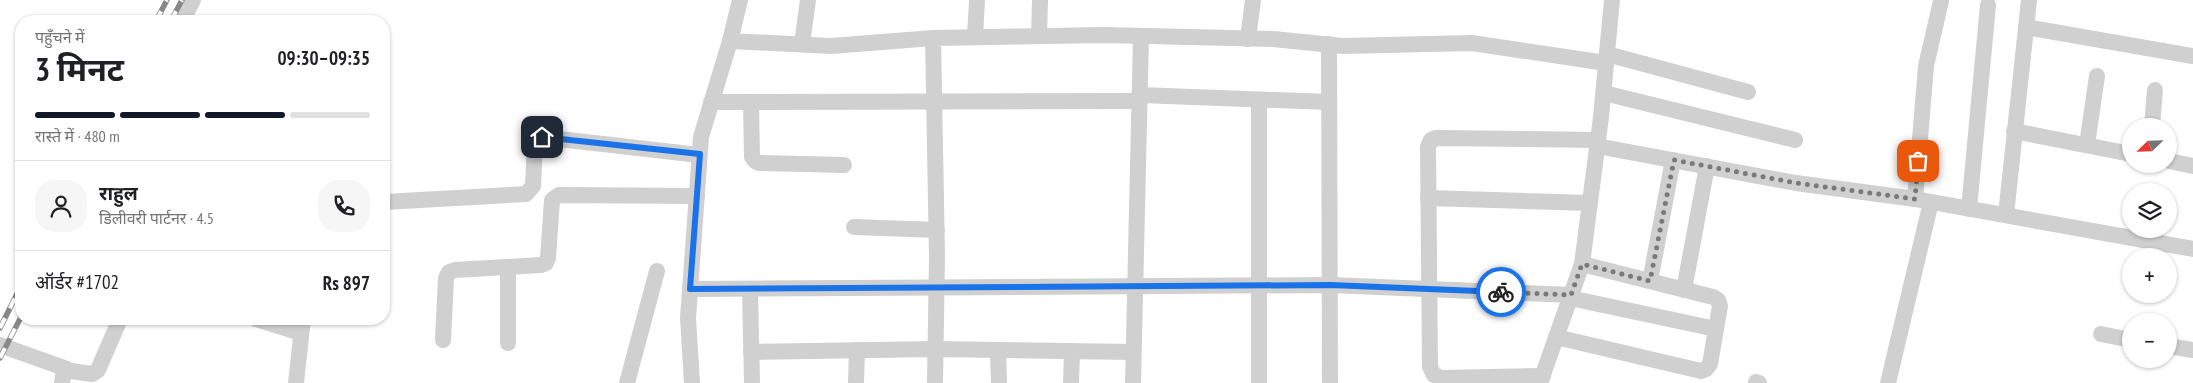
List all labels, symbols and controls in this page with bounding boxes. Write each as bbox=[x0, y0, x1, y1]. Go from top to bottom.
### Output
text: पहुँचने में bbox=[35, 27, 85, 47]
text: 09:30–09:35 bbox=[277, 46, 370, 70]
text: 3 मिनट bbox=[35, 48, 124, 90]
pin bbox=[521, 116, 563, 158]
north arrow bbox=[2122, 118, 2178, 172]
map controls bbox=[2122, 118, 2177, 368]
icon: home bbox=[528, 123, 556, 151]
text: रास्ते में · 480 m bbox=[35, 126, 120, 146]
pin bbox=[1897, 140, 1939, 182]
icon: bag bbox=[1904, 147, 1932, 175]
button: person bbox=[35, 180, 87, 232]
button: phone bbox=[318, 180, 370, 232]
text: राहुल bbox=[99, 181, 138, 205]
button: layers bbox=[2122, 183, 2177, 238]
text: डिलीवरी पार्टनर · 4.5 bbox=[99, 208, 214, 228]
button: + bbox=[2122, 248, 2177, 303]
courier bbox=[1476, 267, 1526, 317]
text: ऑर्डर #1702 bbox=[35, 270, 119, 294]
text: Rs 897 bbox=[323, 271, 370, 295]
icon: bike bbox=[1487, 278, 1515, 306]
button: − bbox=[2122, 313, 2177, 368]

